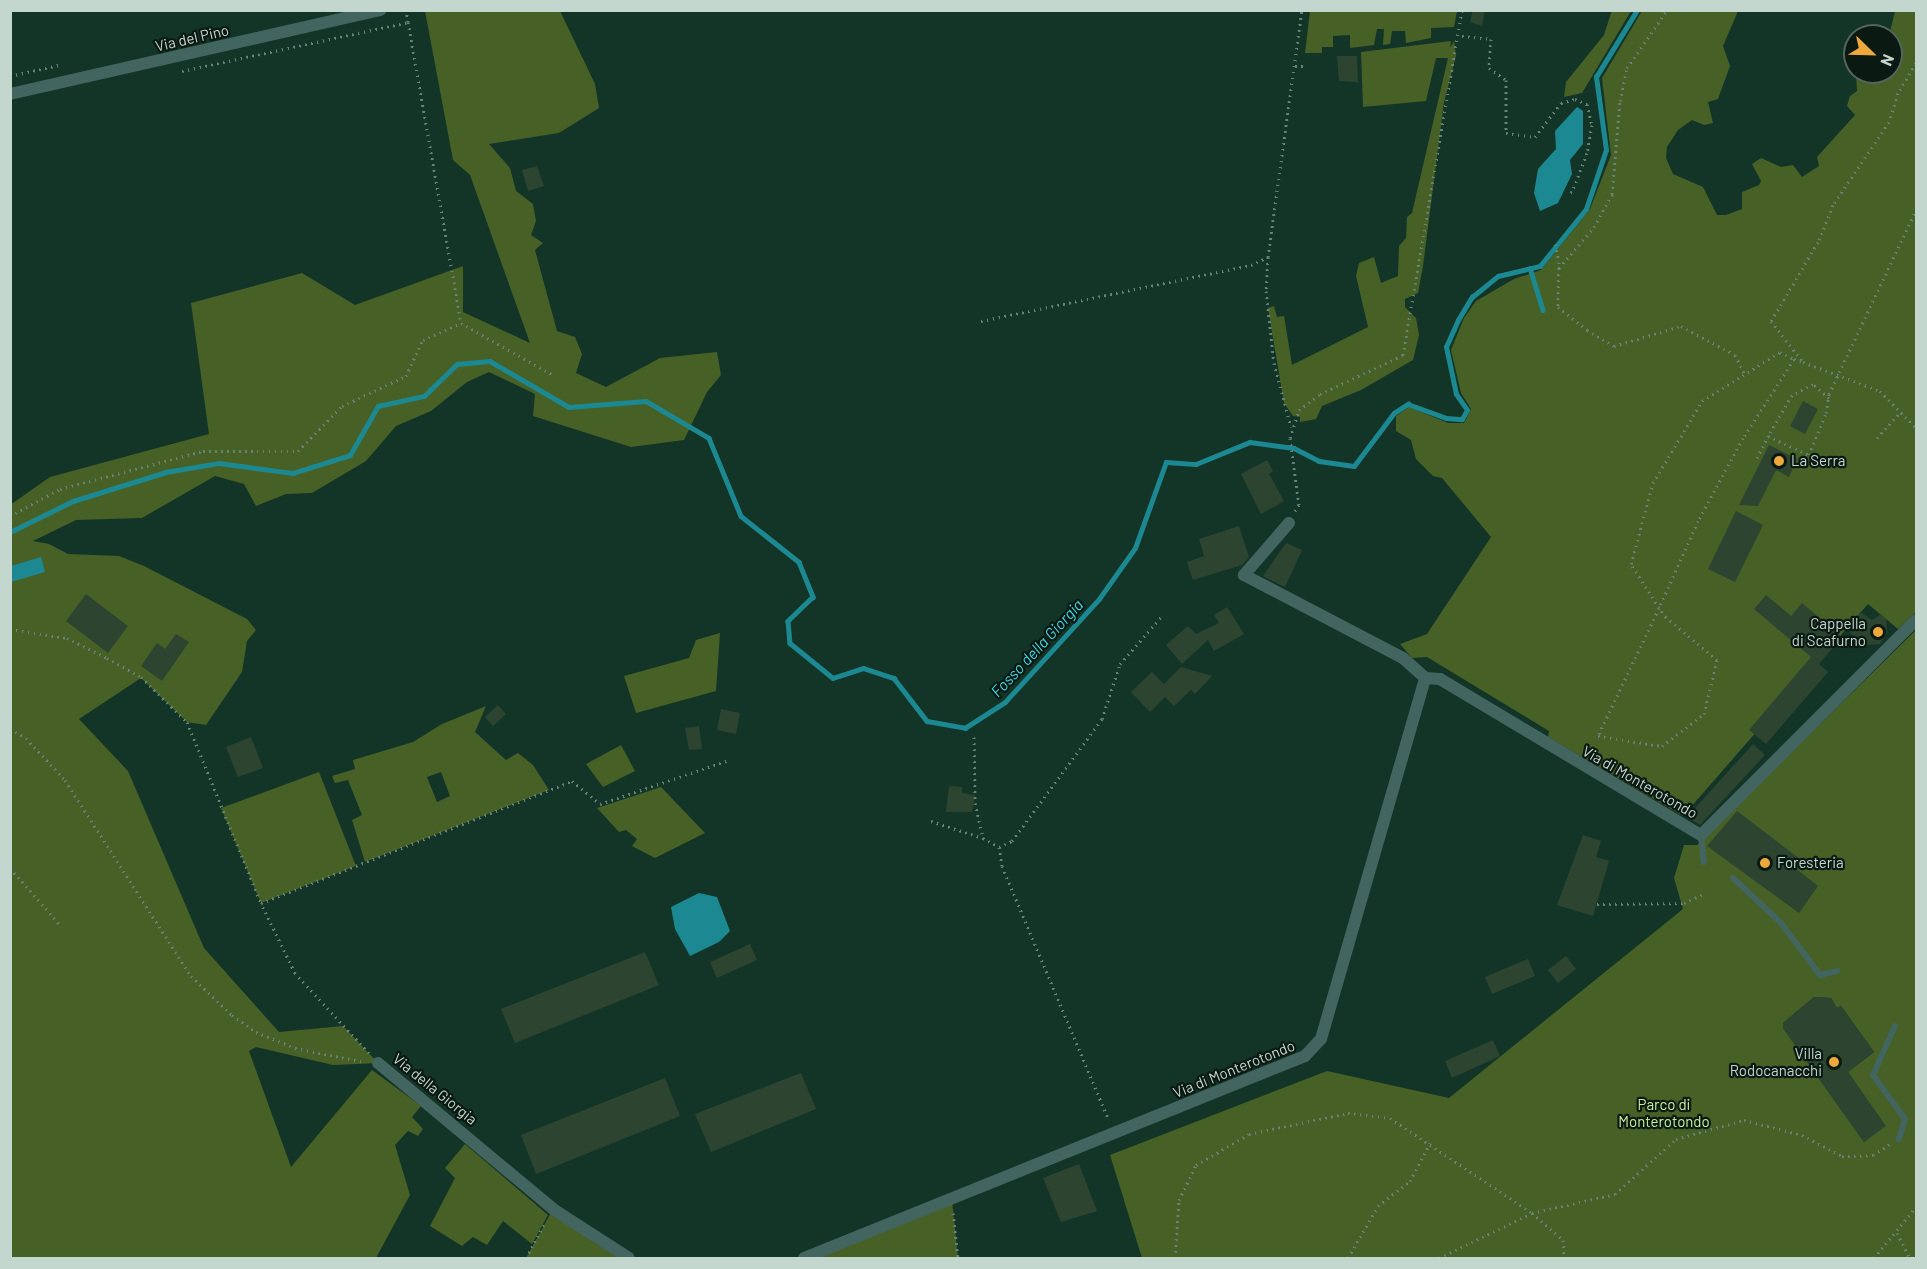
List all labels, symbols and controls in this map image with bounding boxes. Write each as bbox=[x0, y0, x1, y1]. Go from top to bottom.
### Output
street label: Via del Pino bbox=[154, 21, 230, 55]
north arrow bbox=[1843, 24, 1903, 84]
text: N bbox=[1877, 52, 1899, 69]
place label: La Serra bbox=[1791, 452, 1845, 470]
marker: La Serra bbox=[1772, 454, 1786, 468]
water label: Fosso della Giorgia bbox=[987, 595, 1087, 701]
place label: Cappella di Scafurno bbox=[1792, 614, 1866, 649]
marker: Cappella di Scafurno bbox=[1871, 625, 1885, 639]
street label: Via di Monterotondo bbox=[1579, 742, 1701, 822]
place label: Foresteria bbox=[1777, 854, 1844, 872]
marker: Foresteria bbox=[1758, 856, 1772, 870]
street label: Via di Monterotondo bbox=[1170, 1036, 1298, 1102]
place label: Villa Rodocanacchi bbox=[1730, 1044, 1822, 1079]
street label: Via della Giorgia bbox=[389, 1050, 481, 1128]
marker: Villa Rodocanacchi bbox=[1827, 1055, 1841, 1069]
park label: Parco di Monterotondo bbox=[1618, 1095, 1710, 1130]

